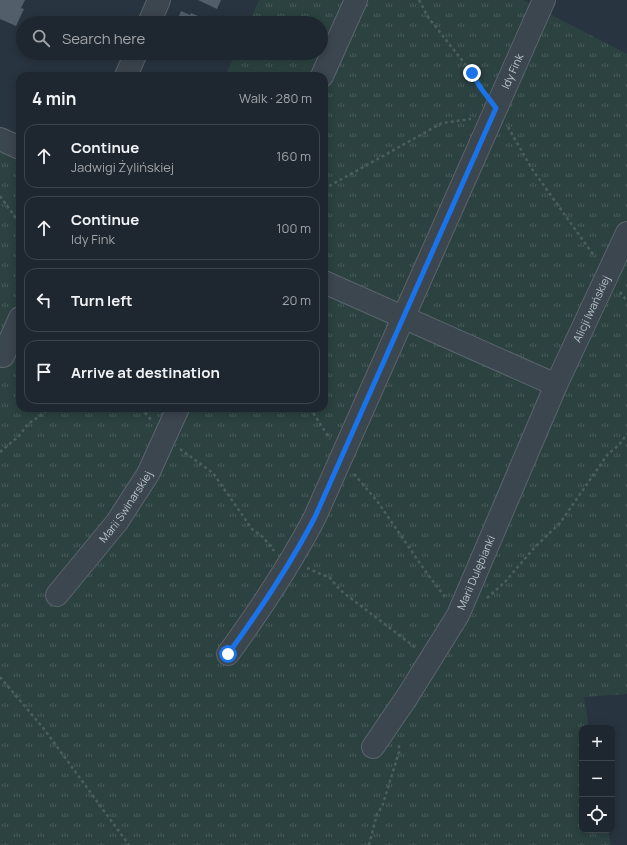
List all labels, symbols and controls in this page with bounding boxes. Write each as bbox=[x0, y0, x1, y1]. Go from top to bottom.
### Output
search box bbox=[16, 16, 328, 60]
icon: search bbox=[30, 27, 52, 49]
text: Search here bbox=[62, 28, 145, 49]
street label: Idy Fink bbox=[498, 50, 527, 91]
route end bbox=[463, 64, 481, 82]
text: 4 min bbox=[32, 87, 76, 110]
text: Walk · 280 m bbox=[239, 89, 312, 107]
text: Continue bbox=[71, 137, 139, 158]
icon: ahead bbox=[33, 145, 55, 167]
text: 160 m bbox=[276, 147, 311, 165]
text: Jadwigi Żylińskiej bbox=[71, 158, 174, 176]
text: Continue bbox=[71, 209, 139, 230]
icon: ahead bbox=[33, 217, 55, 239]
text: 100 m bbox=[276, 219, 311, 237]
text: Idy Fink bbox=[71, 230, 115, 248]
street label: Alicji Iwańskiej bbox=[569, 273, 613, 345]
icon: left bbox=[33, 289, 55, 311]
text: Turn left bbox=[71, 290, 133, 311]
text: 20 m bbox=[282, 291, 311, 309]
icon: arrive bbox=[33, 361, 55, 383]
text: Arrive at destination bbox=[71, 362, 220, 383]
street label: Marii Swinarskiej bbox=[95, 469, 155, 545]
street label: Marii Dulębianki bbox=[453, 533, 498, 612]
route start bbox=[219, 645, 237, 663]
map controls bbox=[579, 725, 615, 833]
button: + bbox=[579, 725, 615, 761]
button: − bbox=[579, 761, 615, 797]
button: locate bbox=[579, 797, 615, 833]

